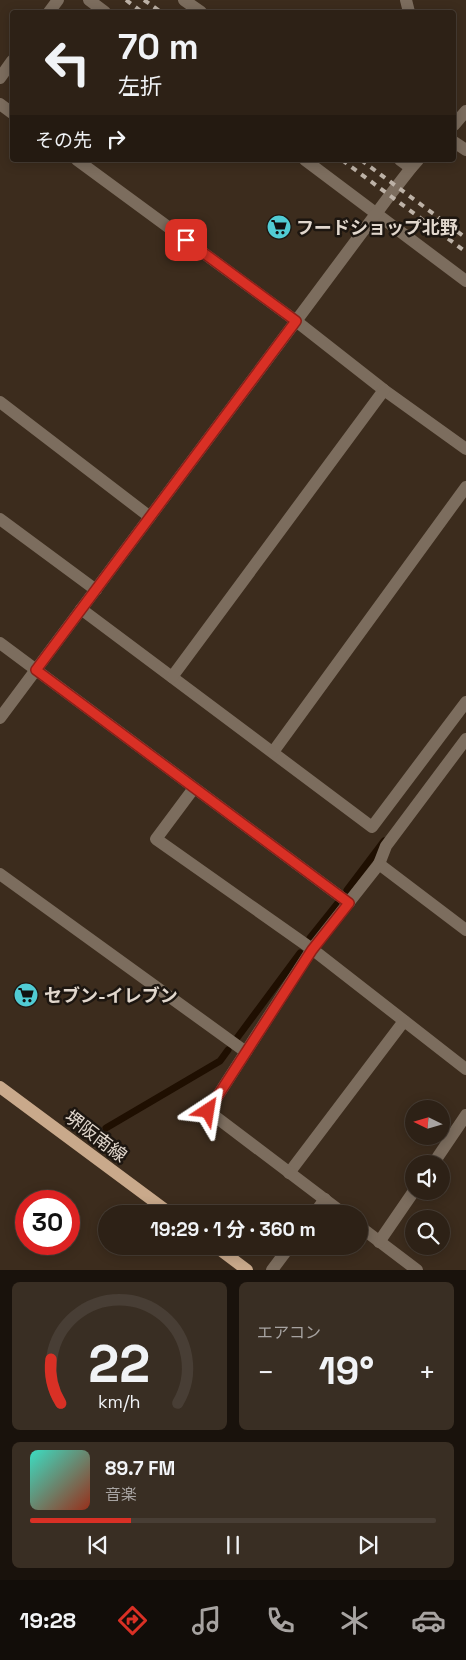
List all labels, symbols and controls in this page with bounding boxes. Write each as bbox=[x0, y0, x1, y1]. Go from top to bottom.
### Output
text: 70 m bbox=[118, 25, 199, 69]
icon: left bbox=[35, 30, 100, 95]
text: 左折 bbox=[118, 72, 162, 100]
icon: right bbox=[102, 125, 130, 153]
text: その先 bbox=[35, 128, 92, 153]
supermarket icon: フードショップ北野 bbox=[266, 214, 292, 240]
place label: フードショップ北野 bbox=[296, 216, 458, 239]
pin bbox=[165, 219, 207, 261]
icon: arrive bbox=[172, 226, 200, 254]
supermarket icon: セブン-イレブン bbox=[13, 982, 39, 1008]
place label: セブン-イレブン bbox=[44, 984, 178, 1007]
position arrow bbox=[181, 1084, 233, 1136]
north arrow bbox=[405, 1100, 450, 1145]
map controls bbox=[405, 1100, 450, 1255]
street label: 堺阪南線 bbox=[60, 1105, 132, 1167]
button: sound bbox=[405, 1155, 450, 1200]
speed limit sign: 30 bbox=[15, 1190, 80, 1255]
button: search bbox=[405, 1210, 450, 1255]
text: 19:29 · 1 分 · 360 m bbox=[150, 1217, 316, 1242]
text: エアコン bbox=[257, 1322, 321, 1343]
text: 22 bbox=[89, 1331, 150, 1397]
text: 19° bbox=[319, 1347, 374, 1395]
text: − bbox=[257, 1354, 274, 1390]
text: + bbox=[419, 1354, 436, 1390]
text: km/h bbox=[98, 1390, 141, 1413]
text: 89.7 FM bbox=[105, 1456, 175, 1481]
text: 音楽 bbox=[105, 1484, 137, 1505]
icon: previous bbox=[84, 1531, 112, 1559]
icon: pause bbox=[219, 1531, 247, 1559]
icon: next bbox=[354, 1531, 382, 1559]
icon: directions bbox=[115, 1603, 150, 1638]
icon: music bbox=[189, 1603, 224, 1638]
icon: phone bbox=[263, 1603, 298, 1638]
icon: climate bbox=[337, 1603, 372, 1638]
icon: car bbox=[411, 1603, 446, 1638]
text: 19:28 bbox=[20, 1606, 76, 1634]

